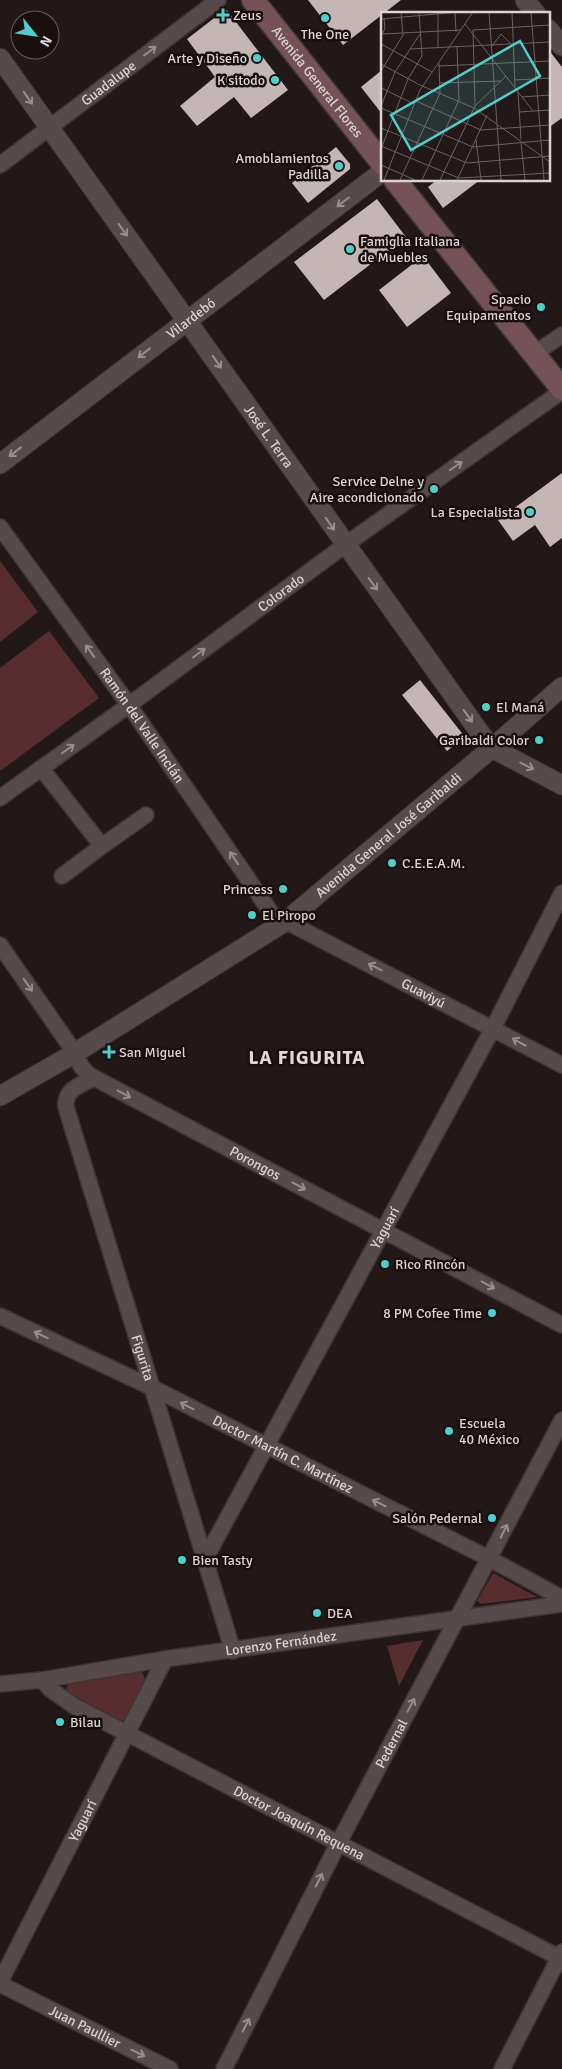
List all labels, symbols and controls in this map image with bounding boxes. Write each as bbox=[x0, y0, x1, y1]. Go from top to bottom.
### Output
place label: Zeus bbox=[233, 7, 261, 24]
marker: Zeus bbox=[217, 9, 229, 21]
north arrow bbox=[10, 10, 60, 60]
marker: The One bbox=[319, 12, 331, 24]
inset map bbox=[381, 12, 550, 181]
street label: Avenida General Flores bbox=[268, 23, 366, 141]
place label: The One bbox=[301, 26, 349, 43]
text: N bbox=[36, 33, 56, 50]
one-way arrow bbox=[143, 46, 157, 56]
place label: Arte y Diseño bbox=[168, 50, 247, 67]
marker: Arte y Diseño bbox=[251, 52, 263, 64]
street label: Guadalupe bbox=[78, 57, 140, 110]
place label: K sitodo bbox=[217, 72, 265, 89]
marker: K sitodo bbox=[269, 74, 281, 86]
one-way arrow bbox=[23, 91, 33, 105]
place label: Amoblamientos Padilla bbox=[236, 150, 329, 183]
marker: Amoblamientos Padilla bbox=[333, 160, 345, 172]
one-way arrow bbox=[337, 196, 350, 207]
one-way arrow bbox=[118, 223, 128, 237]
place label: Famiglia Italiana de Muebles bbox=[360, 233, 460, 266]
marker: Famiglia Italiana de Muebles bbox=[344, 243, 356, 255]
place label: Spacio Equipamentos bbox=[446, 291, 531, 324]
street label: Vilardebó bbox=[163, 295, 219, 343]
marker: Spacio Equipamentos bbox=[535, 301, 547, 313]
one-way arrow bbox=[138, 347, 151, 358]
one-way arrow bbox=[212, 355, 222, 369]
street label: José L. Terra bbox=[240, 401, 297, 471]
one-way arrow bbox=[8, 447, 22, 457]
one-way arrow bbox=[449, 461, 463, 471]
place label: Service Delne y Aire acondicionado bbox=[310, 473, 424, 506]
marker: Service Delne y Aire acondicionado bbox=[428, 483, 440, 495]
place label: La Especialista bbox=[431, 504, 520, 521]
marker: La Especialista bbox=[524, 506, 536, 518]
one-way arrow bbox=[325, 517, 335, 531]
street label: Colorado bbox=[255, 570, 308, 616]
one-way arrow bbox=[368, 577, 378, 591]
one-way arrow bbox=[85, 644, 95, 658]
one-way arrow bbox=[192, 648, 206, 658]
street label: Ramón del Valle Inclán bbox=[96, 665, 188, 786]
place label: El Maná bbox=[496, 699, 544, 716]
marker: El Maná bbox=[480, 701, 492, 713]
one-way arrow bbox=[463, 709, 473, 723]
place label: Garibaldi Color bbox=[439, 732, 530, 749]
marker: Garibaldi Color bbox=[533, 734, 545, 746]
one-way arrow bbox=[61, 743, 74, 754]
one-way arrow bbox=[519, 762, 534, 771]
street label: Avenida General José Garibaldi bbox=[312, 769, 465, 902]
one-way arrow bbox=[229, 851, 239, 865]
place label: C.E.E.A.M. bbox=[402, 855, 465, 872]
marker: C.E.E.A.M. bbox=[386, 857, 398, 869]
place label: Princess bbox=[223, 881, 273, 898]
marker: Princess bbox=[277, 883, 289, 895]
place label: El Piropo bbox=[262, 907, 316, 924]
marker: El Piropo bbox=[246, 909, 258, 921]
one-way arrow bbox=[368, 962, 383, 971]
street label: Guaviyú bbox=[398, 975, 448, 1012]
one-way arrow bbox=[23, 978, 33, 992]
one-way arrow bbox=[512, 1037, 527, 1046]
place label: San Miguel bbox=[119, 1044, 186, 1061]
marker: San Miguel bbox=[103, 1046, 115, 1058]
district label: LA FIGURITA bbox=[249, 1046, 365, 1070]
one-way arrow bbox=[116, 1090, 131, 1099]
street label: Porongos bbox=[227, 1143, 284, 1184]
one-way arrow bbox=[291, 1181, 306, 1191]
street label: Yaguarí bbox=[367, 1204, 403, 1252]
place label: Rico Rincón bbox=[395, 1256, 465, 1273]
marker: Rico Rincón bbox=[379, 1258, 391, 1270]
one-way arrow bbox=[480, 1281, 494, 1291]
place label: 8 PM Cofee Time bbox=[383, 1305, 482, 1322]
marker: 8 PM Cofee Time bbox=[486, 1307, 498, 1319]
one-way arrow bbox=[34, 1330, 49, 1340]
street label: Figurita bbox=[127, 1333, 158, 1383]
one-way arrow bbox=[180, 1401, 195, 1410]
street label: Doctor Martín C. Martínez bbox=[210, 1412, 356, 1497]
place label: Escuela 40 México bbox=[459, 1415, 520, 1448]
marker: Escuela 40 México bbox=[443, 1425, 455, 1437]
one-way arrow bbox=[372, 1498, 387, 1507]
place label: Salón Pedernal bbox=[392, 1510, 482, 1527]
marker: Salón Pedernal bbox=[486, 1512, 498, 1524]
one-way arrow bbox=[500, 1524, 509, 1539]
place label: Bien Tasty bbox=[192, 1552, 253, 1569]
marker: Bien Tasty bbox=[176, 1554, 188, 1566]
place label: DEA bbox=[327, 1605, 353, 1622]
marker: DEA bbox=[311, 1607, 323, 1619]
street label: Lorenzo Fernández bbox=[224, 1627, 338, 1660]
one-way arrow bbox=[406, 1698, 416, 1713]
place label: Bilau bbox=[70, 1714, 101, 1731]
marker: Bilau bbox=[54, 1716, 66, 1728]
street label: Pedernal bbox=[372, 1716, 411, 1771]
street label: Doctor Joaquín Requena bbox=[230, 1782, 367, 1864]
street label: Yaguarí bbox=[65, 1797, 101, 1845]
one-way arrow bbox=[315, 1873, 324, 1888]
street label: Juan Paullier bbox=[46, 2002, 124, 2052]
one-way arrow bbox=[241, 2018, 251, 2033]
one-way arrow bbox=[130, 2048, 145, 2058]

